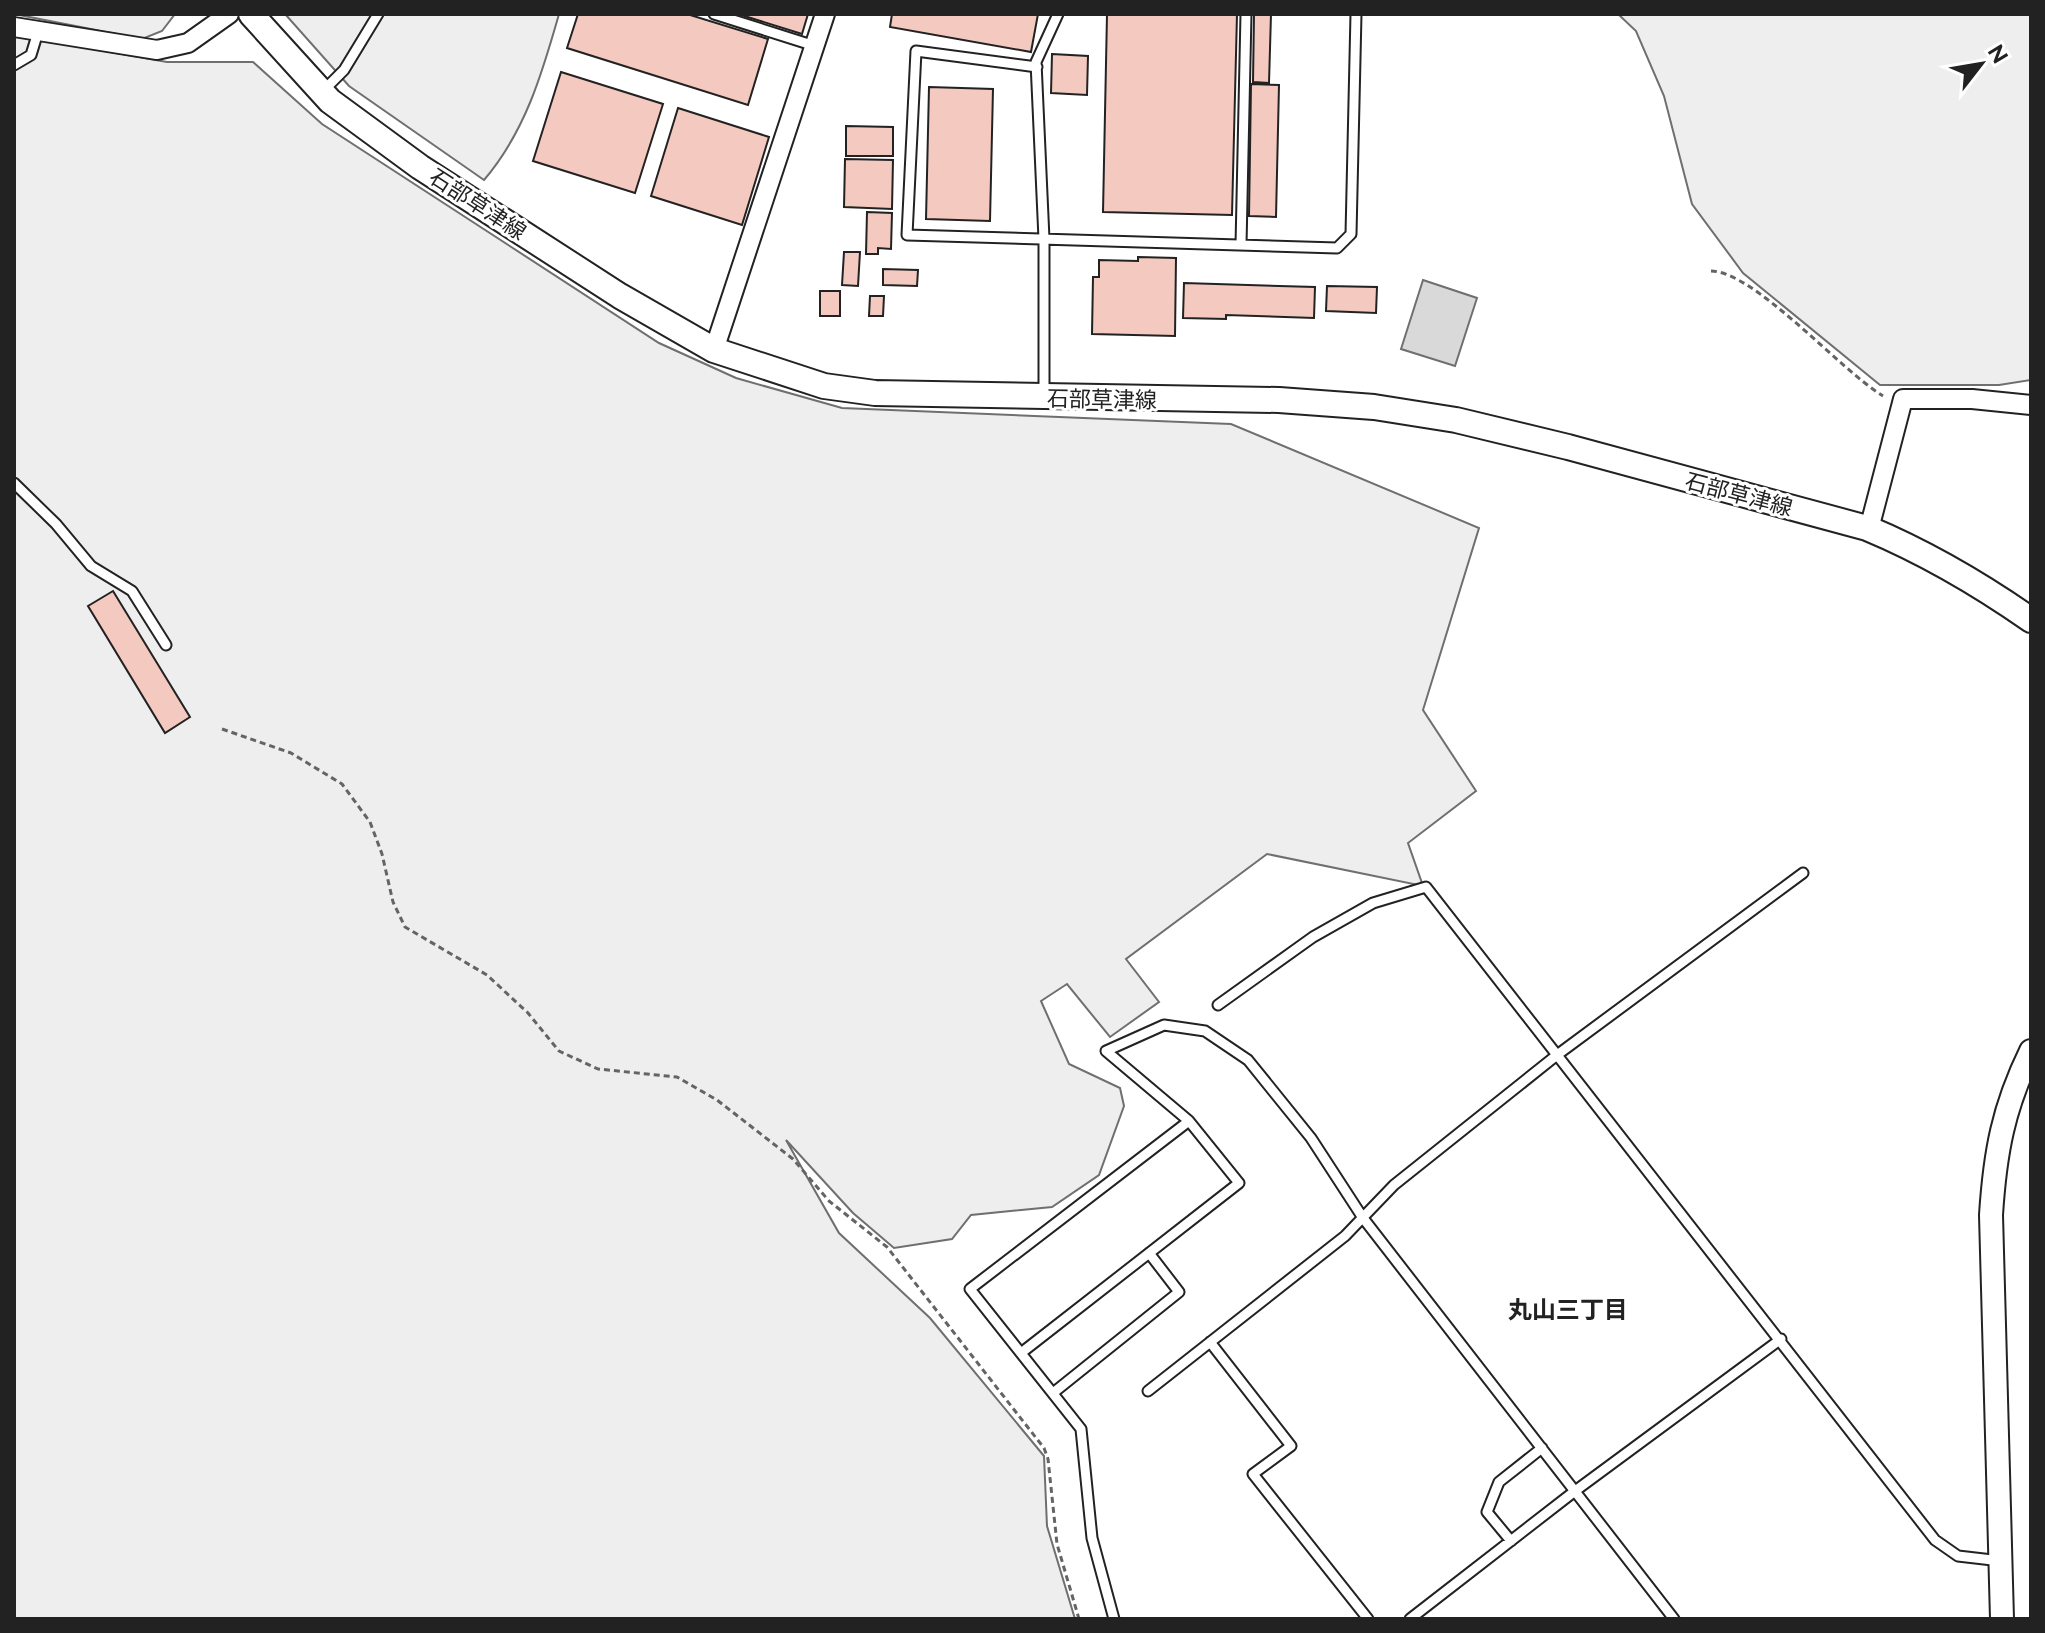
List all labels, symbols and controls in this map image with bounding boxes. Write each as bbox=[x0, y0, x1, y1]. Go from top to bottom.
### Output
north arrow bbox=[1941, 24, 2021, 104]
text: N bbox=[1983, 40, 2014, 68]
street label: 石部草津線 bbox=[425, 163, 531, 245]
street label: 石部草津線 bbox=[1047, 385, 1157, 413]
street label: 石部草津線 bbox=[1683, 467, 1795, 521]
district label: 丸山三丁目 bbox=[1508, 1295, 1628, 1324]

